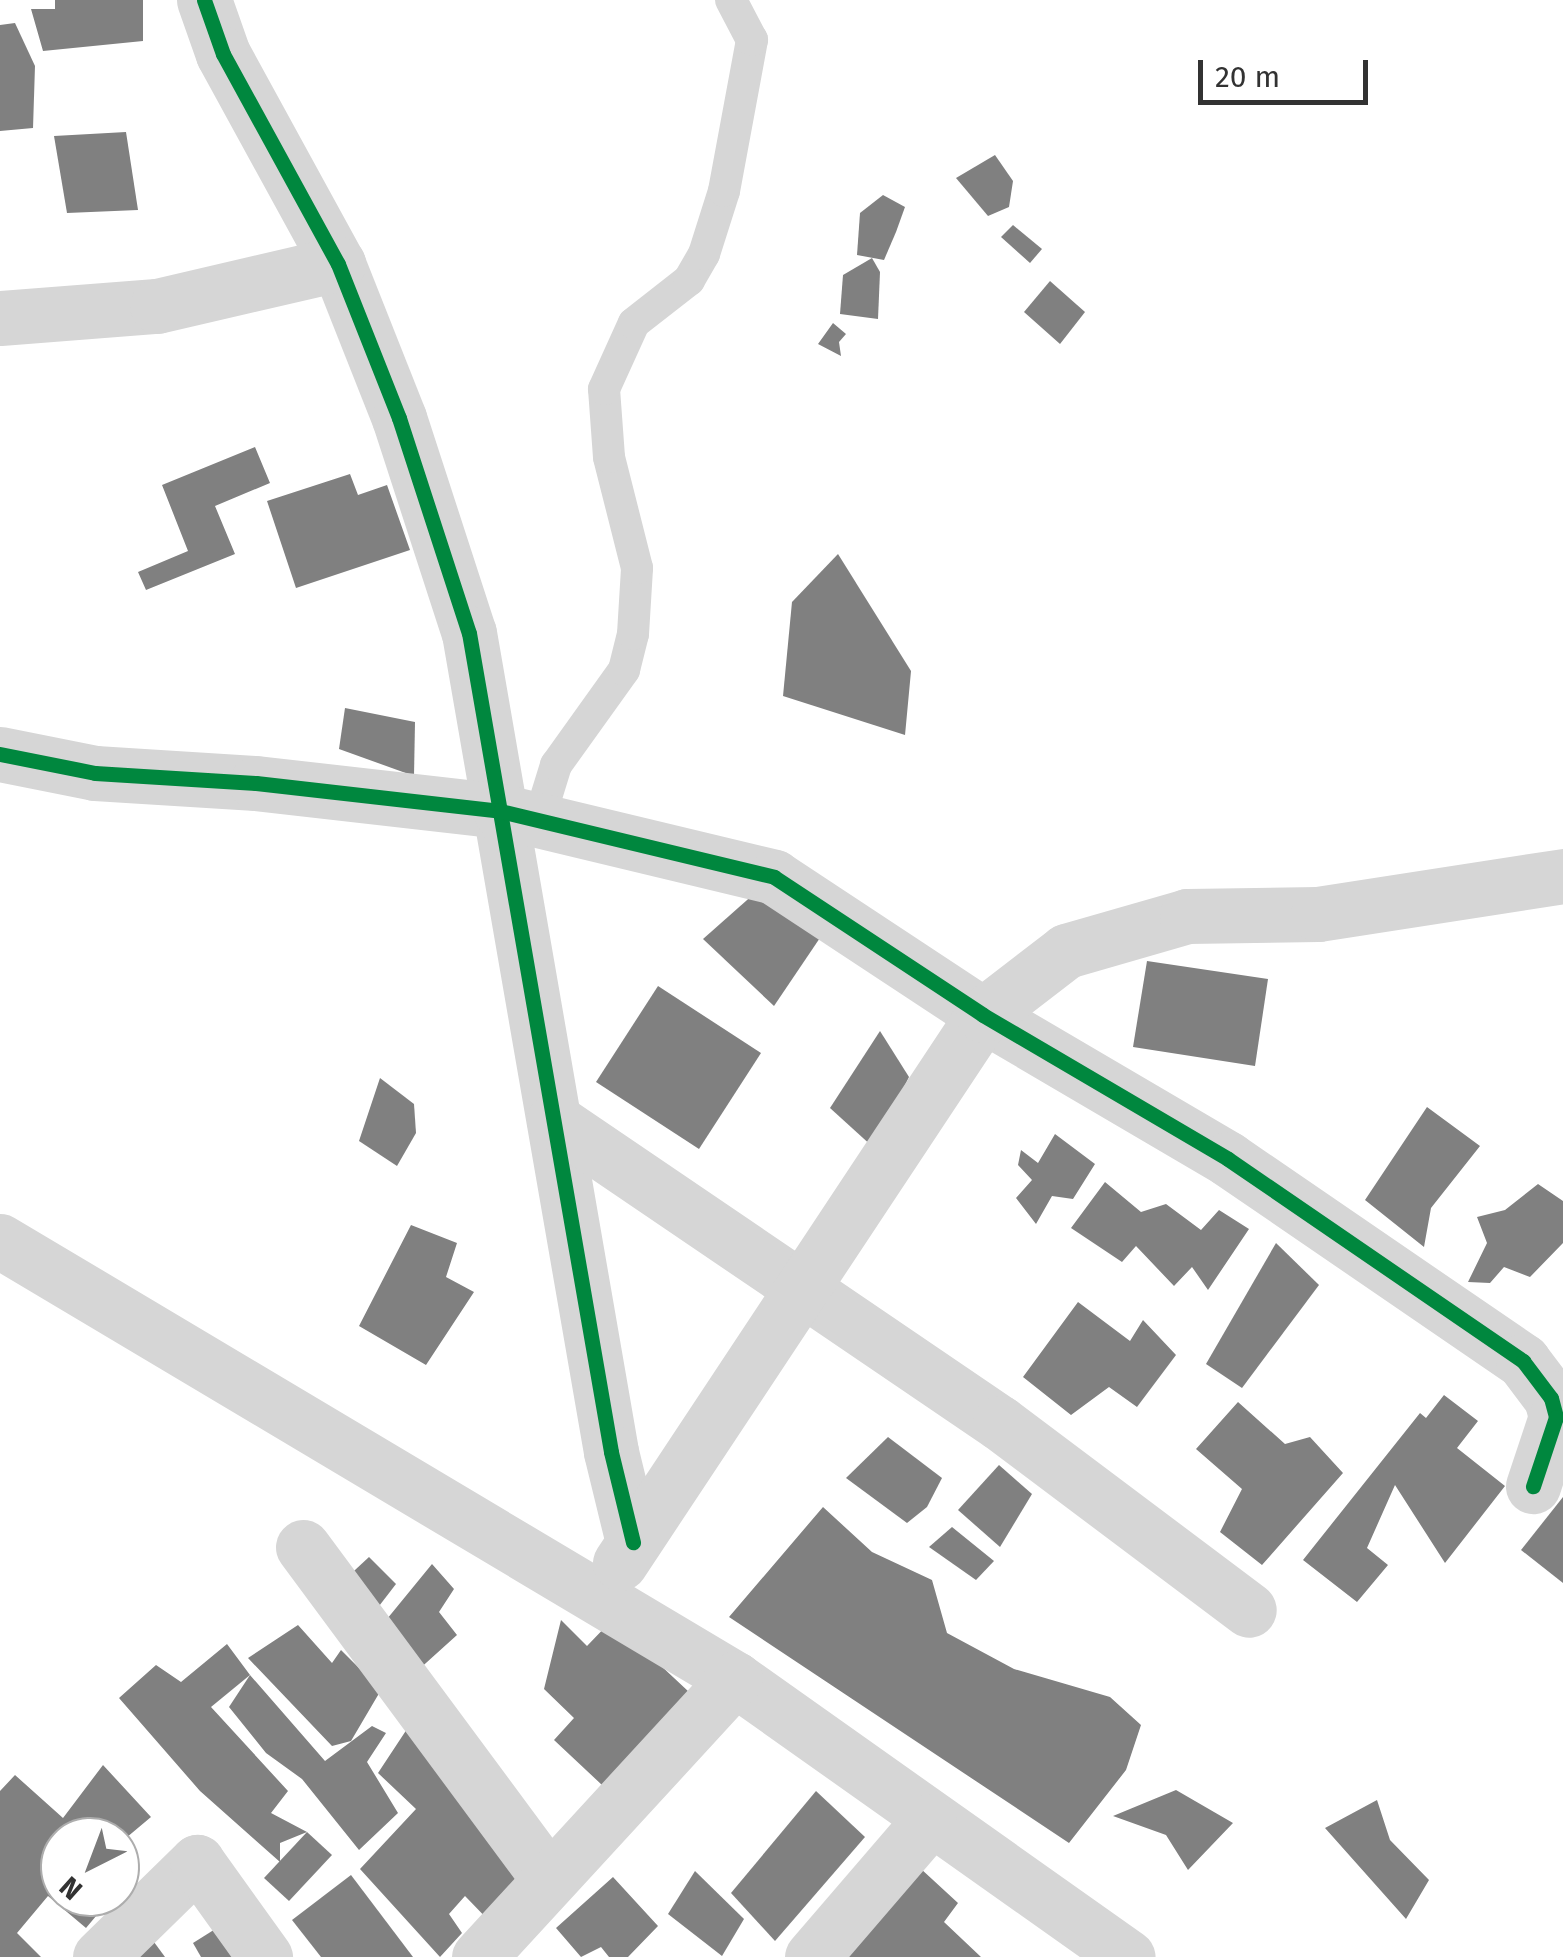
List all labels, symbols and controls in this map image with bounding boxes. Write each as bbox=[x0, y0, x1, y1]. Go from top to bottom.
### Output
scale bar bbox=[1203, 40, 1373, 102]
text: 20 m bbox=[1215, 59, 1280, 95]
north arrow bbox=[40, 1817, 140, 1917]
text: N bbox=[53, 1870, 89, 1907]

